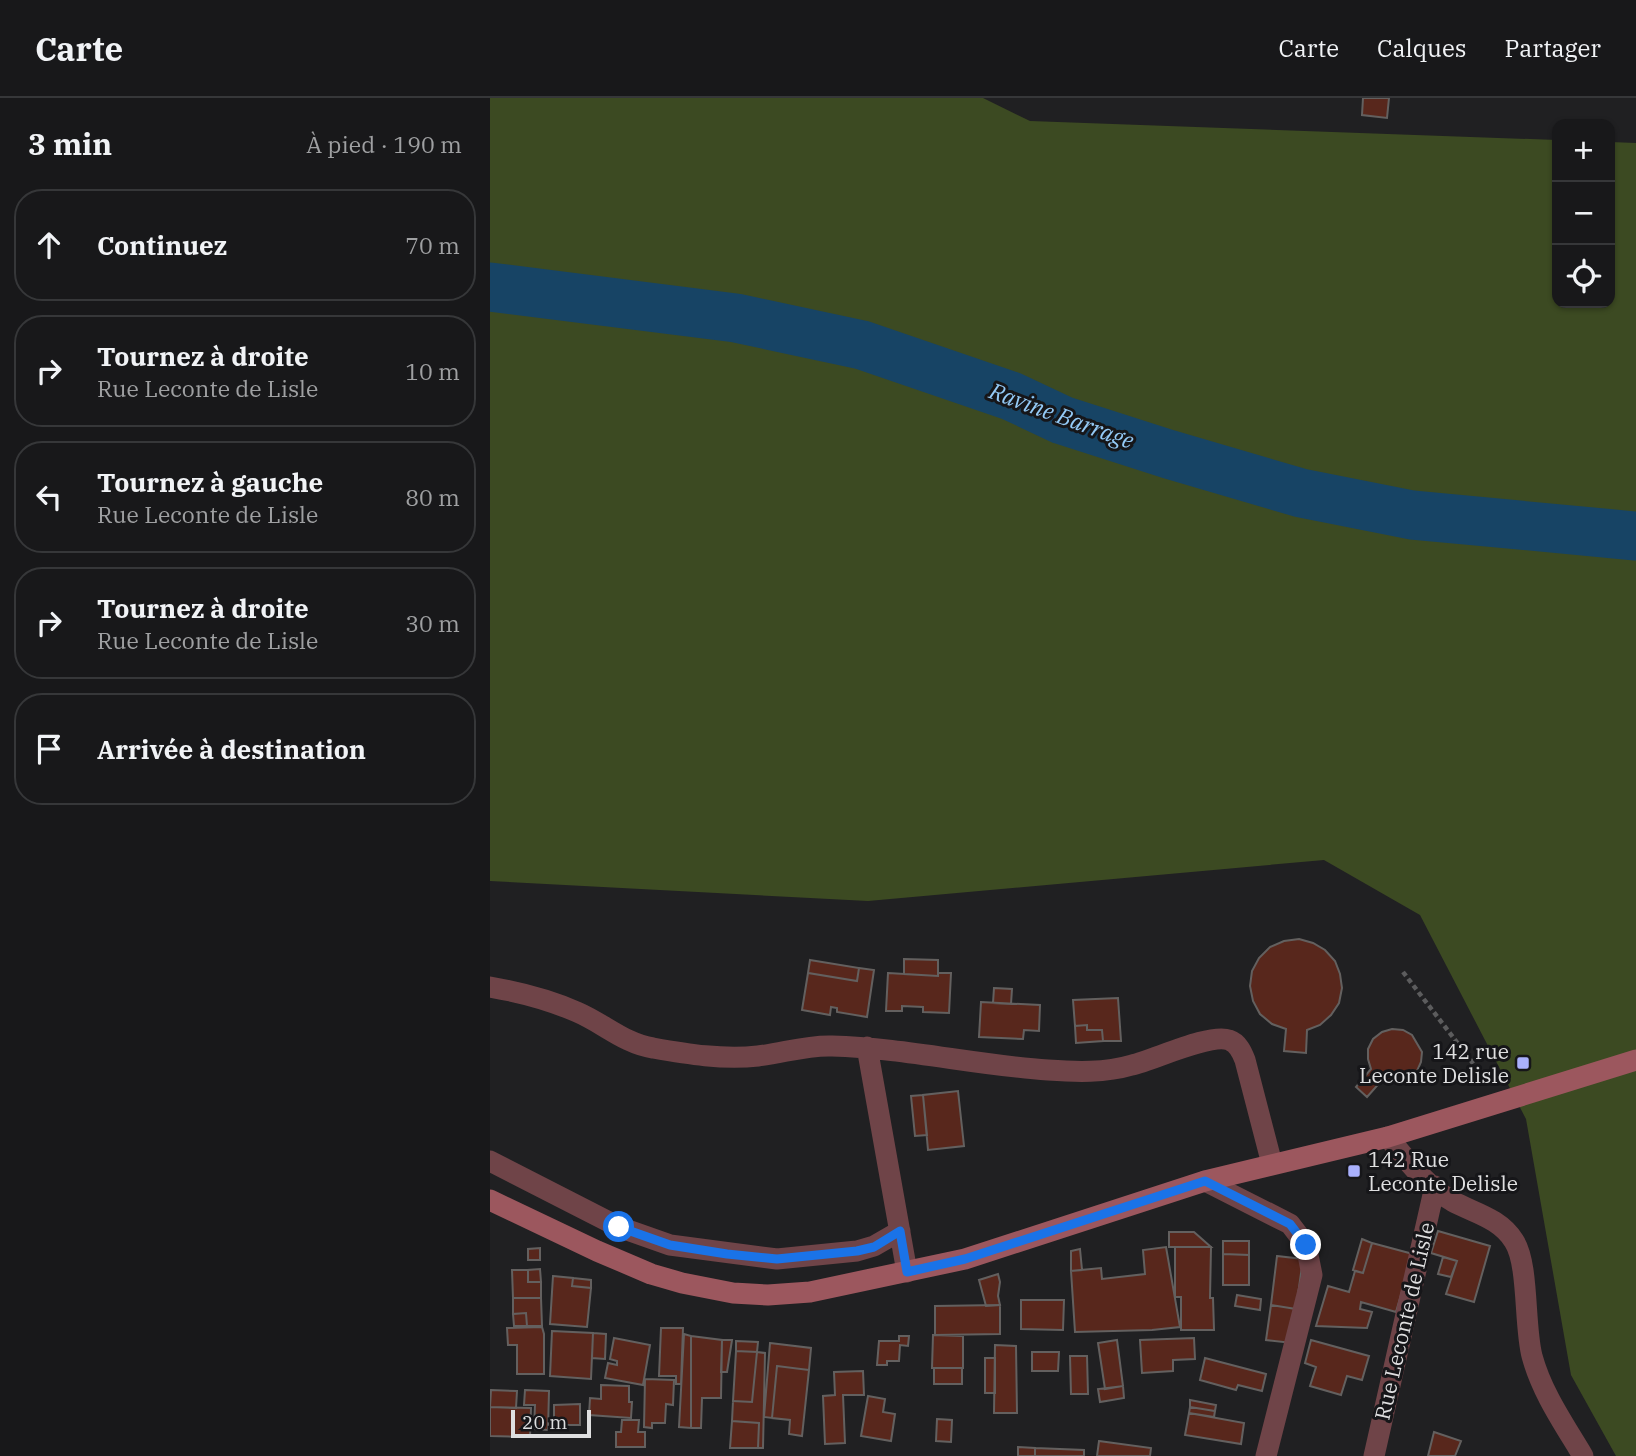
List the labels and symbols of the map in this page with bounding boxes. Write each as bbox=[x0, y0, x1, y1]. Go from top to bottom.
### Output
water label: Ravine Barrage bbox=[985, 375, 1138, 455]
place label: 142 rue Leconte Delisle bbox=[1359, 1037, 1509, 1089]
marker: 142 rue Leconte Delisle bbox=[1515, 1055, 1531, 1071]
place label: 142 Rue Leconte Delisle bbox=[1368, 1145, 1518, 1197]
marker: 142 Rue Leconte Delisle bbox=[1346, 1163, 1362, 1179]
route start bbox=[603, 1211, 634, 1242]
street label: Rue Leconte de Lisle bbox=[1368, 1219, 1440, 1423]
route end bbox=[1290, 1229, 1321, 1260]
scale bar bbox=[511, 1407, 592, 1439]

